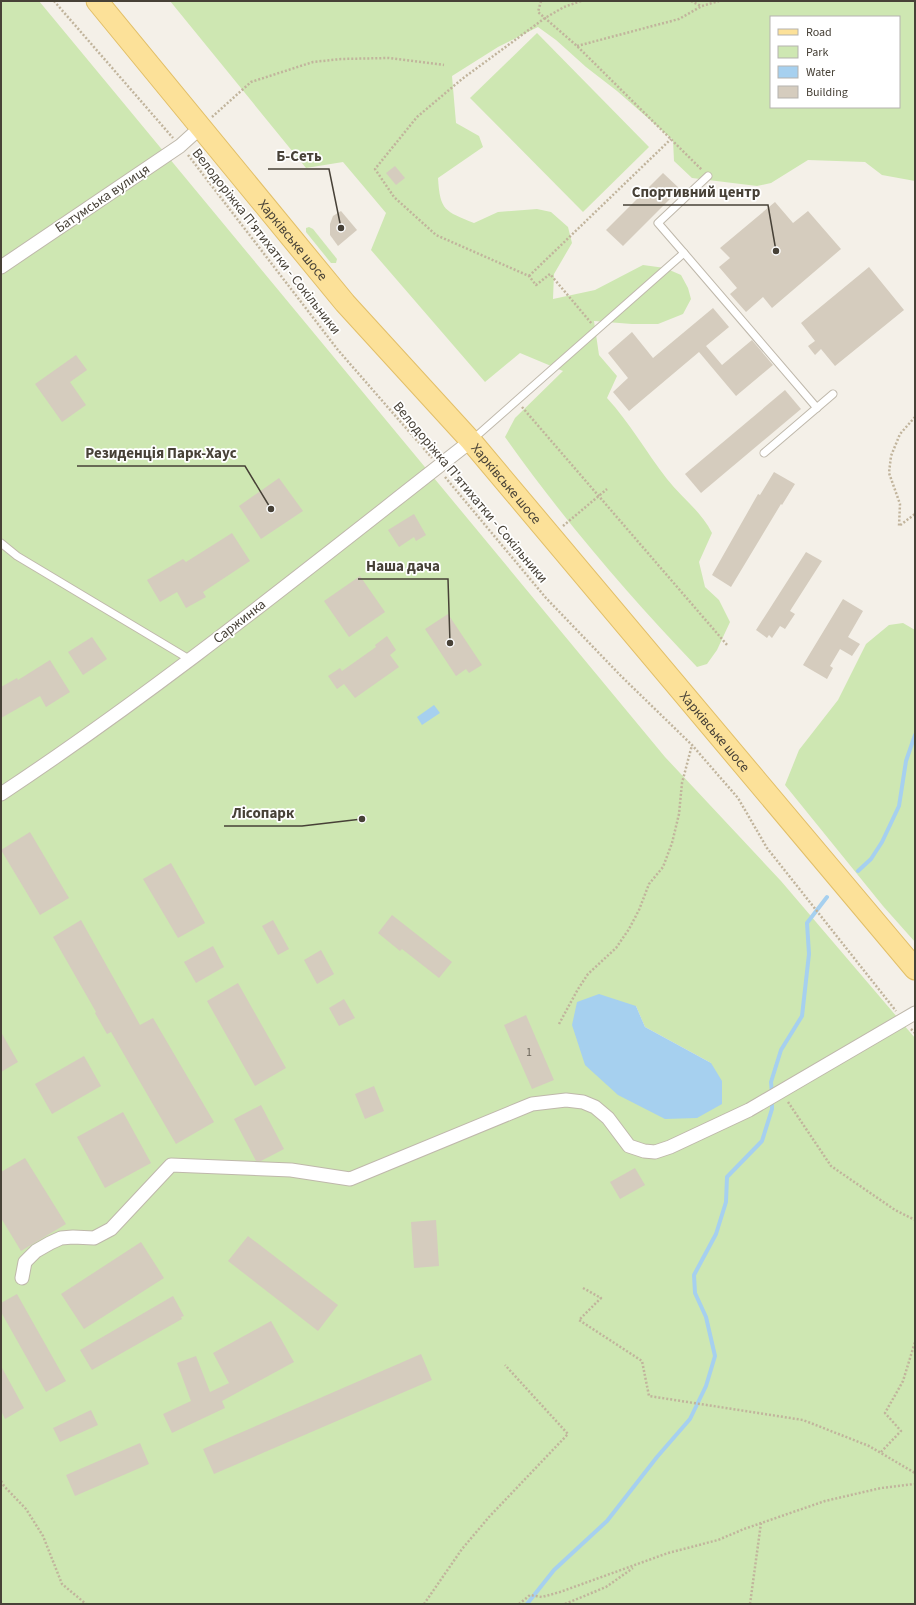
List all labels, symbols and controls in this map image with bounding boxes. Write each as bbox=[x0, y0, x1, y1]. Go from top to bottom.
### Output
legend bbox=[770, 16, 900, 108]
text: Road bbox=[806, 24, 832, 41]
text: Park bbox=[806, 44, 828, 61]
text: Water bbox=[806, 64, 836, 81]
text: Building bbox=[806, 84, 848, 101]
callout: Б-Сеть bbox=[268, 142, 329, 169]
street label: Велодоріжка П'ятихатки - Сокільники bbox=[187, 144, 345, 339]
text: Б-Сеть bbox=[276, 146, 322, 167]
street label: Батумська вулиця bbox=[51, 160, 154, 238]
callout: Спортивний центр bbox=[623, 178, 768, 205]
text: Спортивний центр bbox=[632, 182, 761, 203]
street label: Харківське шосе bbox=[253, 195, 332, 286]
street label: Велодоріжка П'ятихатки - Сокільники bbox=[388, 398, 552, 588]
callout: Резиденція Парк-Хаус bbox=[77, 439, 245, 466]
street label: Харківське шосе bbox=[466, 439, 546, 529]
text: Резиденція Парк-Хаус bbox=[85, 443, 237, 464]
callout: Наша дача bbox=[358, 552, 448, 579]
text: Наша дача bbox=[366, 556, 440, 577]
street label: Саржинка bbox=[209, 595, 270, 649]
street label: Харківське шосе bbox=[674, 687, 754, 777]
callout: Лісопарк bbox=[224, 799, 302, 826]
text: Лісопарк bbox=[231, 803, 295, 824]
house number: 1 bbox=[526, 1044, 532, 1061]

